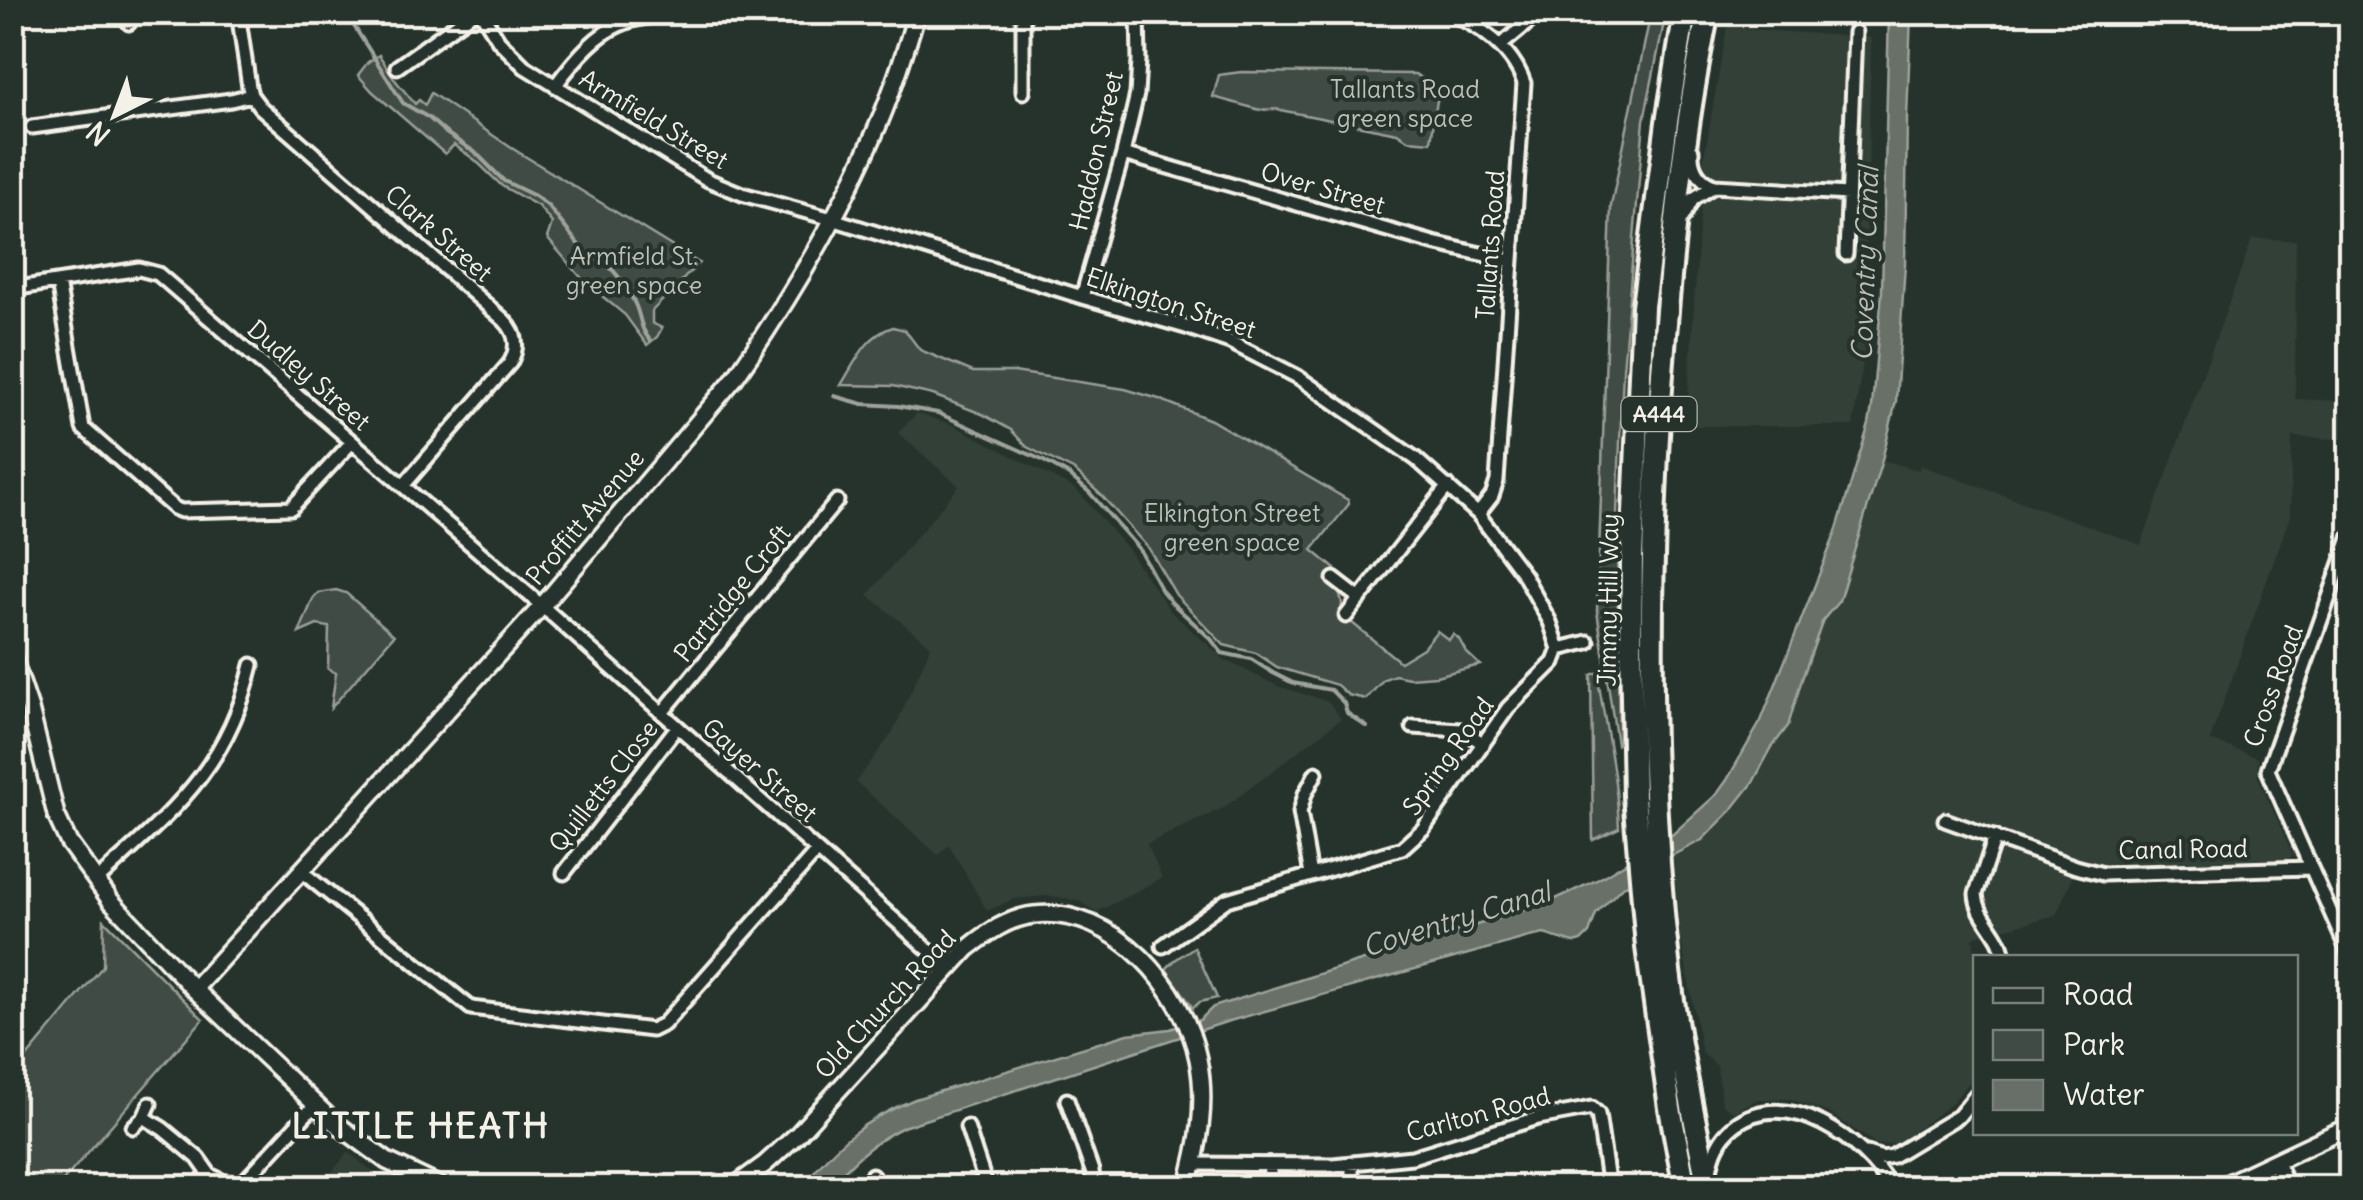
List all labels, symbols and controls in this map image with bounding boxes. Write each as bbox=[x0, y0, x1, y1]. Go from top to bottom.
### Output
street label: Armfield Street bbox=[574, 62, 734, 176]
north arrow bbox=[65, 65, 165, 165]
street label: Haddon Street bbox=[1062, 68, 1130, 234]
park label: Tallants Road green space bbox=[1330, 73, 1480, 134]
text: N bbox=[79, 114, 118, 153]
street label: Over Street bbox=[1257, 155, 1389, 221]
water label: Coventry Canal bbox=[1844, 162, 1887, 362]
street label: Tallants Road bbox=[1469, 169, 1511, 321]
street label: Clark Street bbox=[379, 178, 499, 288]
park label: Armfield St. green space bbox=[566, 240, 702, 301]
street label: Elkington Street bbox=[1082, 260, 1260, 346]
street label: Dudley Street bbox=[241, 313, 377, 437]
road number: A444 bbox=[1622, 397, 1696, 431]
street label: Proffitt Avenue bbox=[519, 443, 651, 591]
park label: Elkington Street green space bbox=[1144, 497, 1320, 558]
street label: Jimmy Hill Way bbox=[1590, 513, 1626, 687]
street label: Partridge Croft bbox=[667, 518, 797, 668]
street label: Cross Road bbox=[2236, 621, 2310, 751]
street label: Spring Road bbox=[1396, 691, 1500, 821]
street label: Gayer Street bbox=[696, 711, 824, 829]
street label: Quilletts Close bbox=[541, 714, 665, 858]
street label: Canal Road bbox=[2118, 832, 2248, 866]
water label: Coventry Canal bbox=[1358, 872, 1558, 965]
street label: Old Church Road bbox=[808, 923, 962, 1085]
legend bbox=[1973, 955, 2298, 1135]
text: Road bbox=[2063, 975, 2133, 1013]
text: Park bbox=[2063, 1025, 2125, 1063]
text: Water bbox=[2063, 1075, 2145, 1113]
street label: Carlton Road bbox=[1402, 1079, 1554, 1149]
district label: LITTLE HEATH bbox=[292, 1103, 550, 1147]

